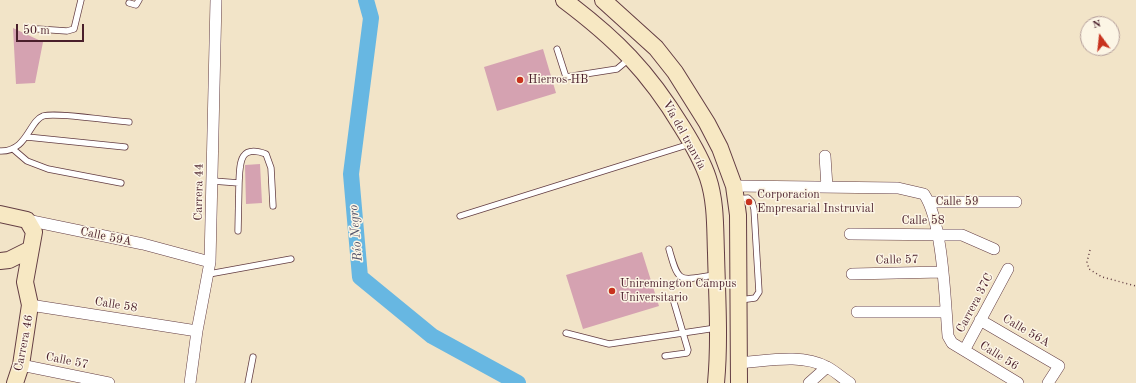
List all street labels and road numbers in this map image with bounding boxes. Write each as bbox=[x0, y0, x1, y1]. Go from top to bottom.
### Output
street label: Vía del tranvía bbox=[659, 98, 709, 172]
street label: Carrera 44 bbox=[191, 163, 207, 221]
street label: Calle 59 bbox=[935, 195, 979, 209]
street label: Calle 58 bbox=[901, 214, 945, 228]
street label: Calle 59A bbox=[79, 225, 133, 249]
street label: Calle 57 bbox=[875, 252, 919, 268]
street label: Carrera 37C bbox=[953, 271, 997, 335]
street label: Calle 58 bbox=[94, 295, 138, 315]
street label: Calle 56A bbox=[1000, 312, 1052, 350]
street label: Carrera 46 bbox=[11, 313, 37, 373]
street label: Calle 56 bbox=[977, 338, 1021, 374]
street label: Calle 57 bbox=[44, 350, 90, 372]

